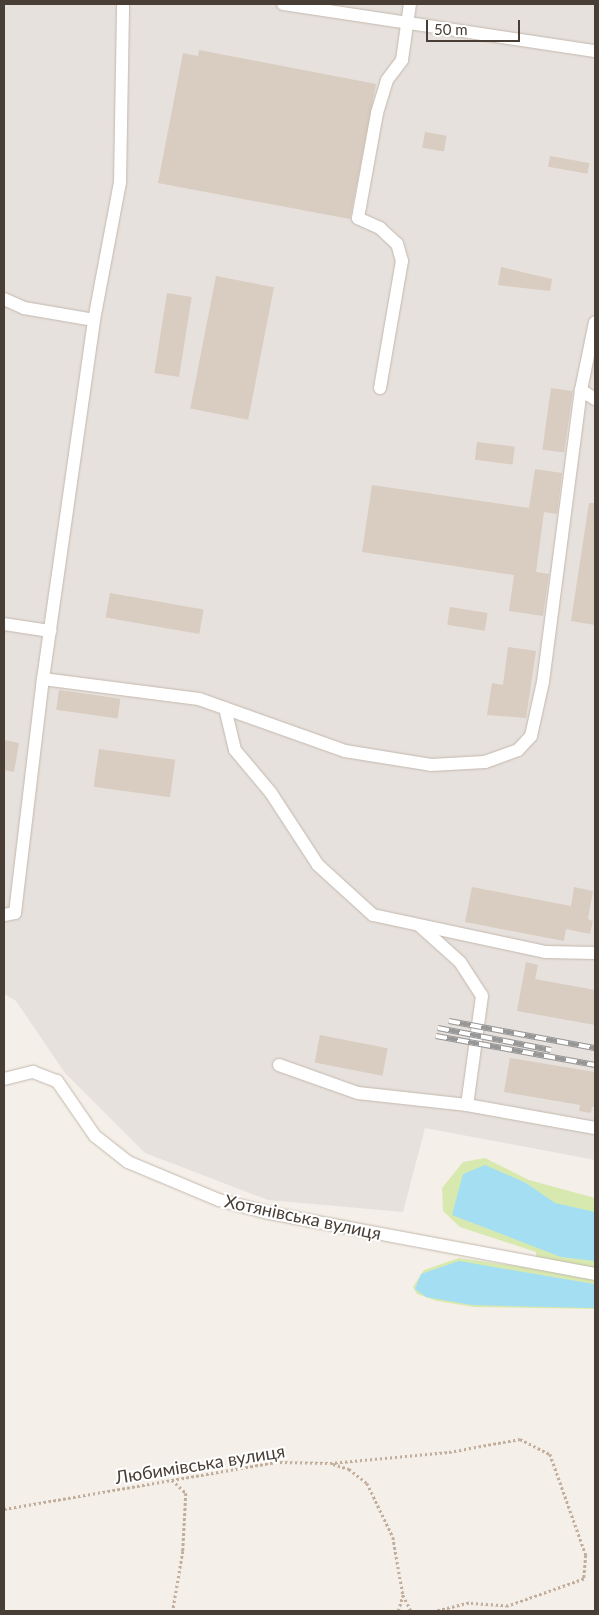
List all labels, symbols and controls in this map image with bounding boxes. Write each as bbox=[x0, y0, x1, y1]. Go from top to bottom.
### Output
scale bar bbox=[429, 10, 523, 42]
text: 50 m bbox=[434, 20, 468, 38]
street label: Хотянівська вулиця bbox=[223, 1190, 383, 1244]
street label: Любимівська вулиця bbox=[114, 1440, 286, 1488]

